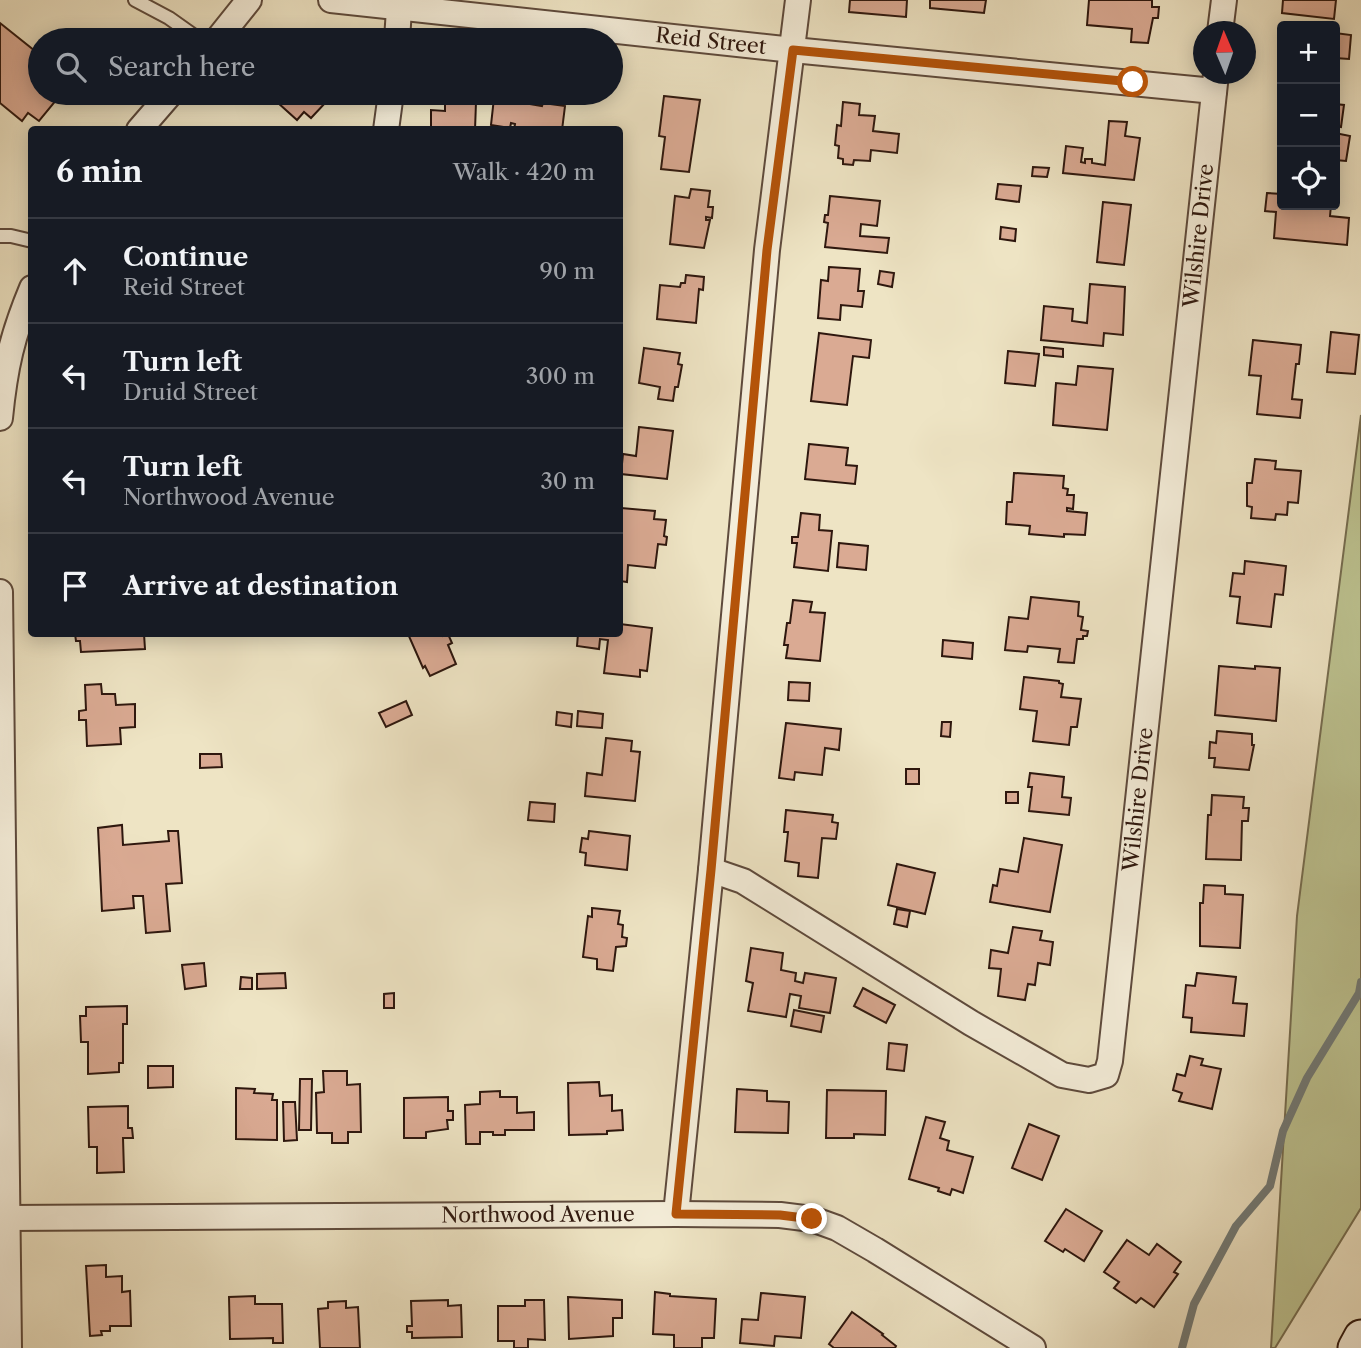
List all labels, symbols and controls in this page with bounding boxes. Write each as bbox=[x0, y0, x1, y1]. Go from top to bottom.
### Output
north arrow bbox=[1193, 21, 1256, 84]
map controls bbox=[1277, 21, 1340, 210]
button: + bbox=[1277, 21, 1340, 84]
street label: Reid Street bbox=[654, 22, 768, 59]
search box bbox=[28, 28, 623, 105]
icon: search bbox=[52, 48, 90, 86]
text: Search here bbox=[108, 51, 255, 83]
route start bbox=[1117, 66, 1148, 97]
button: − bbox=[1277, 84, 1340, 147]
button: locate bbox=[1277, 147, 1340, 210]
text: 6 min bbox=[56, 153, 143, 190]
text: Walk · 420 m bbox=[453, 158, 595, 186]
street label: Wilshire Drive bbox=[1178, 162, 1218, 310]
text: Continue bbox=[123, 241, 248, 273]
icon: ahead bbox=[56, 252, 94, 290]
text: 90 m bbox=[539, 257, 595, 285]
text: Reid Street bbox=[123, 273, 245, 301]
text: Turn left bbox=[123, 346, 242, 378]
icon: left bbox=[56, 357, 94, 395]
text: 300 m bbox=[526, 362, 595, 390]
text: Druid Street bbox=[123, 378, 258, 406]
text: Turn left bbox=[123, 451, 242, 483]
icon: left bbox=[56, 462, 94, 500]
text: 30 m bbox=[540, 467, 595, 495]
text: Northwood Avenue bbox=[123, 483, 335, 511]
icon: arrive bbox=[56, 567, 94, 605]
text: Arrive at destination bbox=[123, 570, 398, 602]
street label: Wilshire Drive bbox=[1117, 726, 1158, 874]
street label: Northwood Avenue bbox=[441, 1201, 635, 1227]
route end bbox=[796, 1203, 827, 1234]

